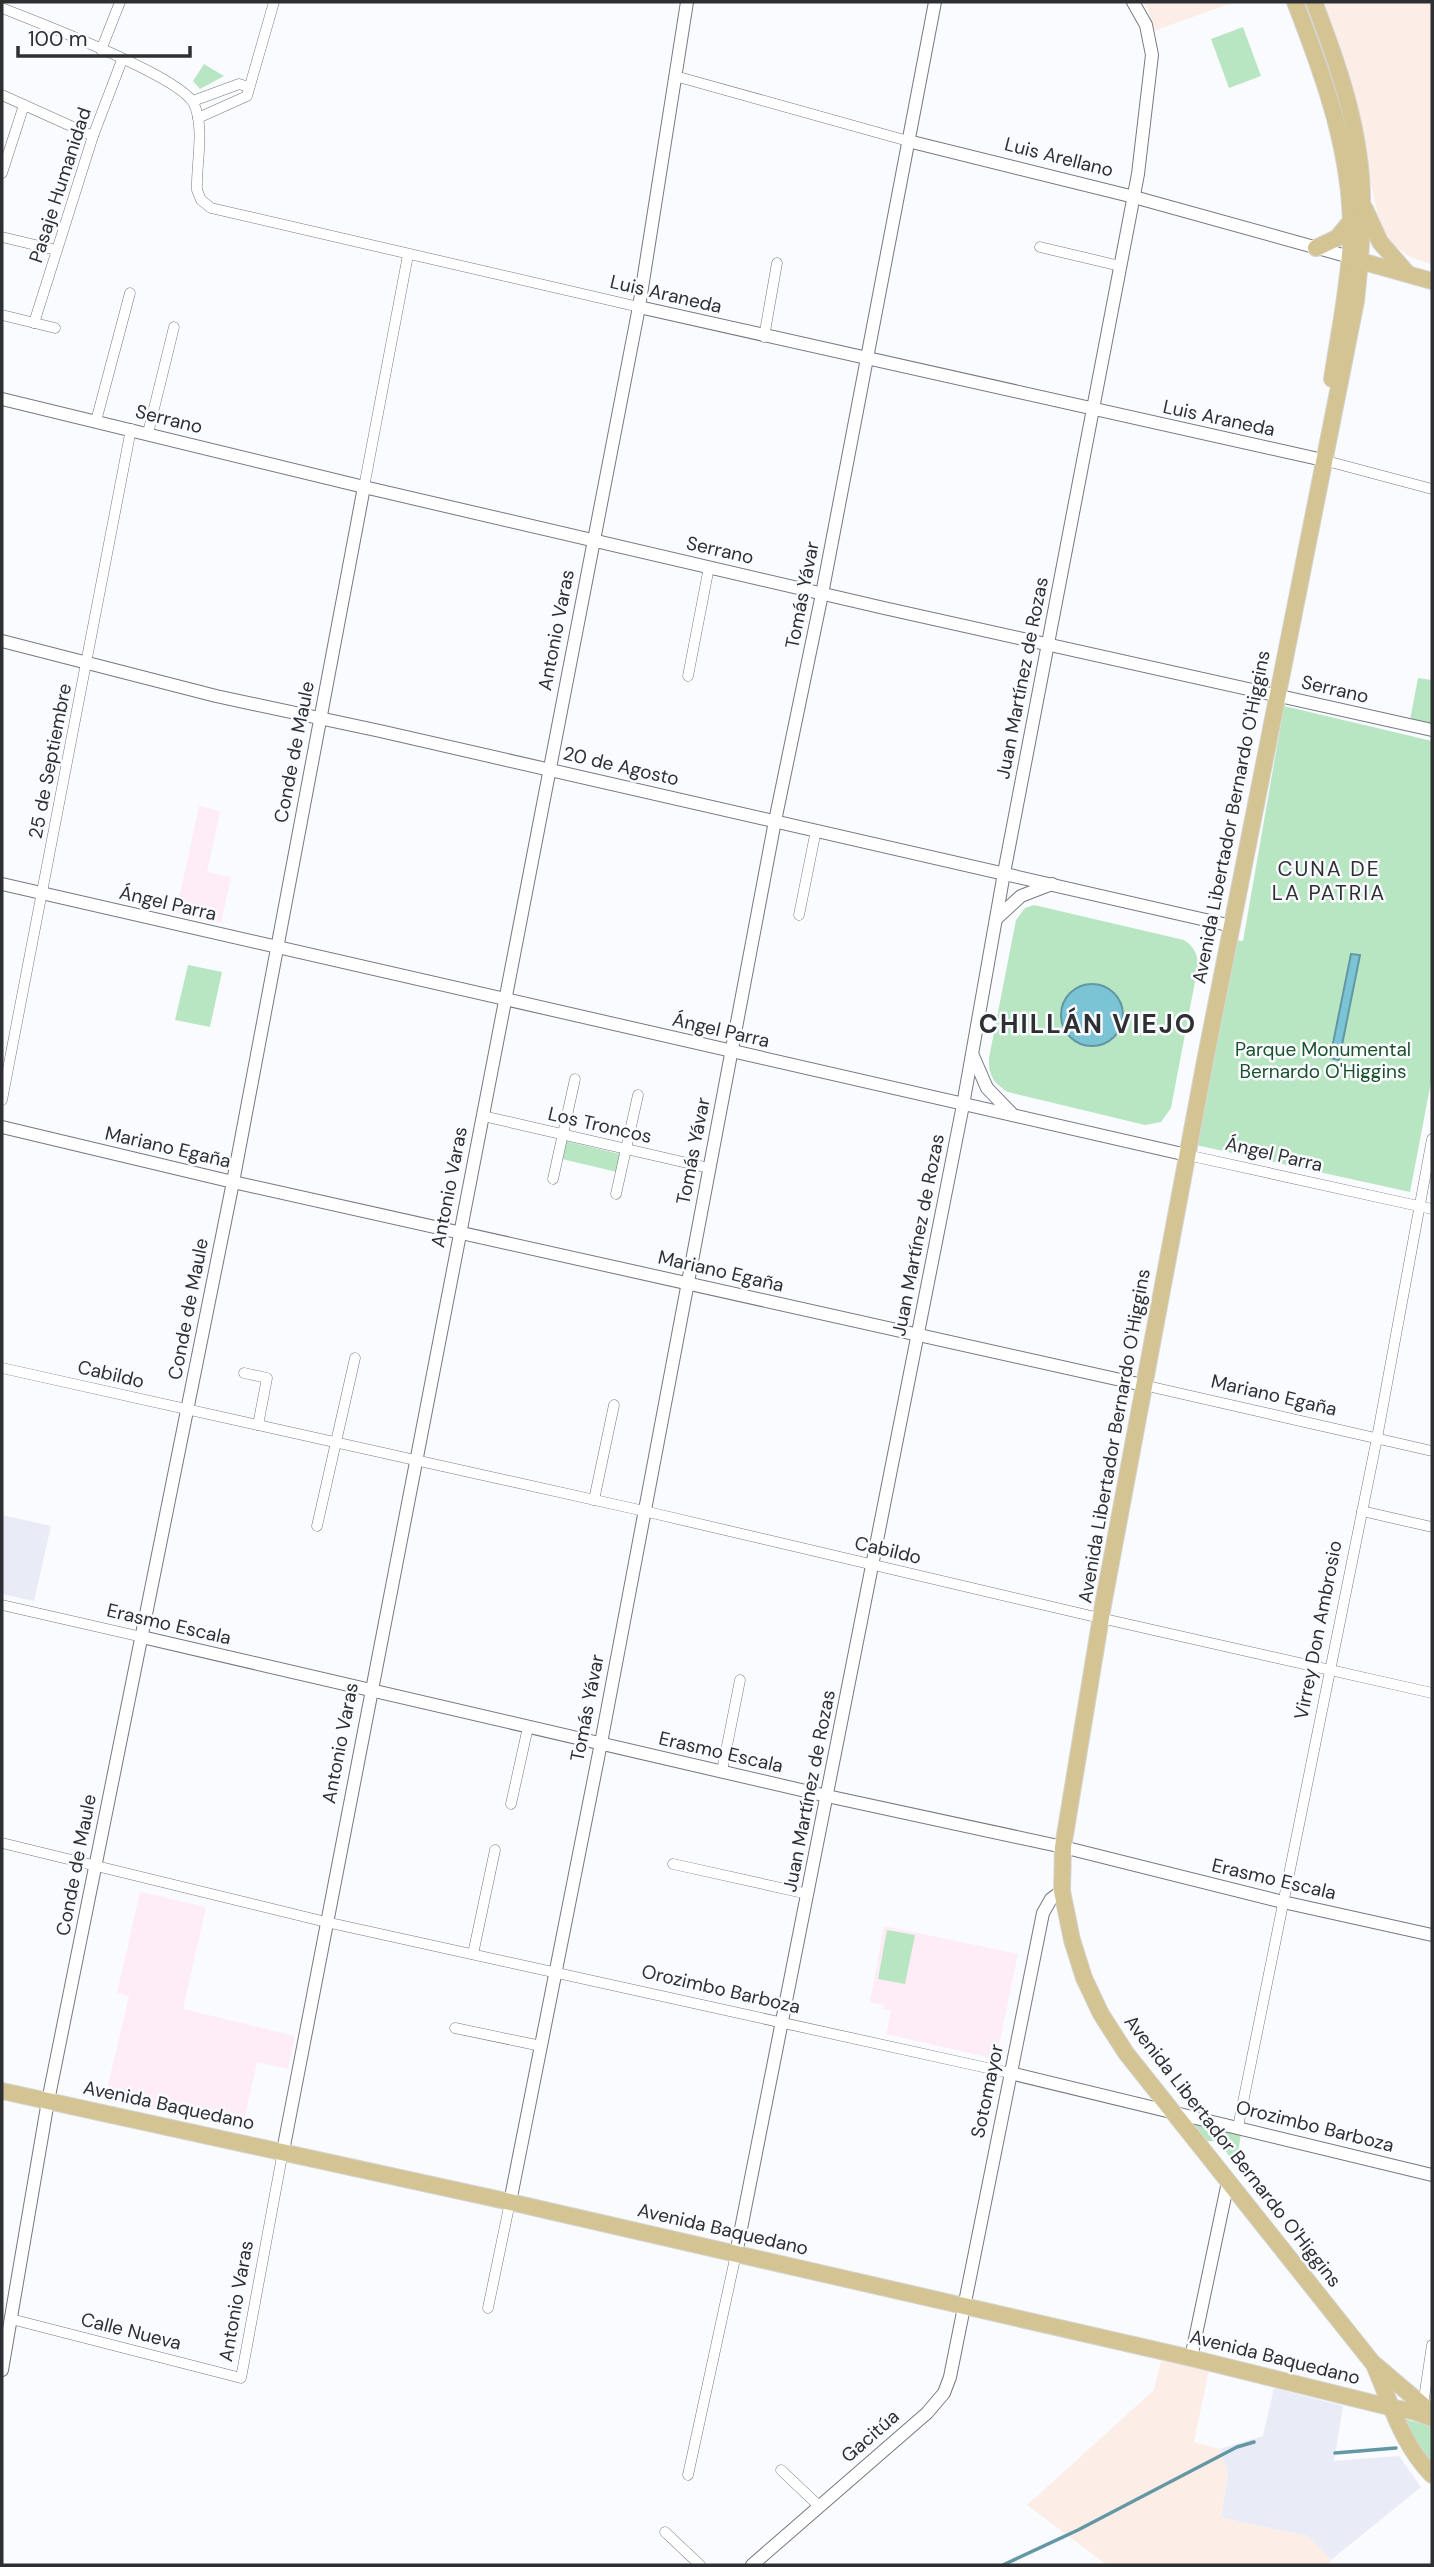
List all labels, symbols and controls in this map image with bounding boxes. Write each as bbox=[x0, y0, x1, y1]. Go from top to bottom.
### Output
scale bar bbox=[18, 14, 189, 58]
text: 100 m bbox=[28, 25, 88, 53]
street label: Pasaje Humanidad bbox=[23, 104, 97, 266]
street label: Luis Arellano bbox=[1002, 131, 1116, 183]
street label: Luis Araneda bbox=[608, 269, 724, 319]
street label: Luis Araneda bbox=[1161, 394, 1277, 442]
street label: Serrano bbox=[133, 399, 205, 439]
street label: Serrano bbox=[684, 530, 756, 570]
street label: Tomás Yávar bbox=[779, 539, 825, 651]
street label: Antonio Varas bbox=[532, 567, 580, 693]
street label: Juan Martínez de Rozas bbox=[990, 575, 1054, 781]
street label: Avenida Libertador Bernardo O'Higgins bbox=[1186, 648, 1276, 986]
street label: Serrano bbox=[1299, 669, 1371, 709]
street label: Conde de Maule bbox=[268, 679, 320, 825]
street label: 25 de Septiembre bbox=[23, 681, 77, 841]
street label: 20 de Agosto bbox=[561, 741, 681, 791]
district label: CUNA DE LA PATRIA bbox=[1272, 855, 1386, 907]
street label: Ángel Parra bbox=[117, 880, 219, 926]
street label: Ángel Parra bbox=[670, 1007, 772, 1053]
district label: CHILLÁN VIEJO bbox=[979, 1007, 1197, 1041]
park label: Parque Monumental Bernardo O'Higgins bbox=[1235, 1037, 1411, 1084]
street label: Tomás Yávar bbox=[670, 1095, 716, 1207]
street label: Los Troncos bbox=[546, 1101, 654, 1149]
street label: Mariano Egaña bbox=[103, 1120, 233, 1174]
street label: Antonio Varas bbox=[425, 1124, 473, 1250]
street label: Ángel Parra bbox=[1223, 1131, 1325, 1177]
street label: Juan Martínez de Rozas bbox=[886, 1132, 950, 1338]
street label: Conde de Maule bbox=[162, 1236, 214, 1382]
street label: Mariano Egaña bbox=[656, 1244, 786, 1298]
street label: Avenida Libertador Bernardo O'Higgins bbox=[1072, 1267, 1156, 1605]
street label: Cabildo bbox=[75, 1354, 147, 1394]
street label: Mariano Egaña bbox=[1209, 1368, 1339, 1422]
street label: Cabildo bbox=[852, 1530, 924, 1570]
street label: Virrey Don Ambrosio bbox=[1288, 1538, 1348, 1722]
street label: Erasmo Escala bbox=[104, 1598, 234, 1650]
street label: Tomás Yávar bbox=[564, 1652, 610, 1764]
street label: Antonio Varas bbox=[316, 1680, 364, 1806]
street label: Juan Martínez de Rozas bbox=[777, 1688, 841, 1894]
street label: Erasmo Escala bbox=[656, 1726, 786, 1778]
street label: Conde de Maule bbox=[50, 1792, 102, 1938]
street label: Erasmo Escala bbox=[1209, 1853, 1339, 1905]
street label: Orozimbo Barboza bbox=[639, 1959, 803, 2019]
street label: Avenida Libertador Bernardo O'Higgins bbox=[1119, 2010, 1347, 2292]
street label: Sotomayor bbox=[965, 2042, 1009, 2140]
street label: Avenida Baquedano bbox=[81, 2075, 257, 2135]
street label: Orozimbo Barboza bbox=[1233, 2094, 1397, 2158]
street label: Avenida Baquedano bbox=[635, 2197, 811, 2261]
street label: Antonio Varas bbox=[213, 2238, 259, 2364]
street label: Calle Nueva bbox=[78, 2306, 184, 2356]
street label: Avenida Baquedano bbox=[1187, 2324, 1363, 2390]
street label: Gacitúa bbox=[836, 2404, 904, 2468]

